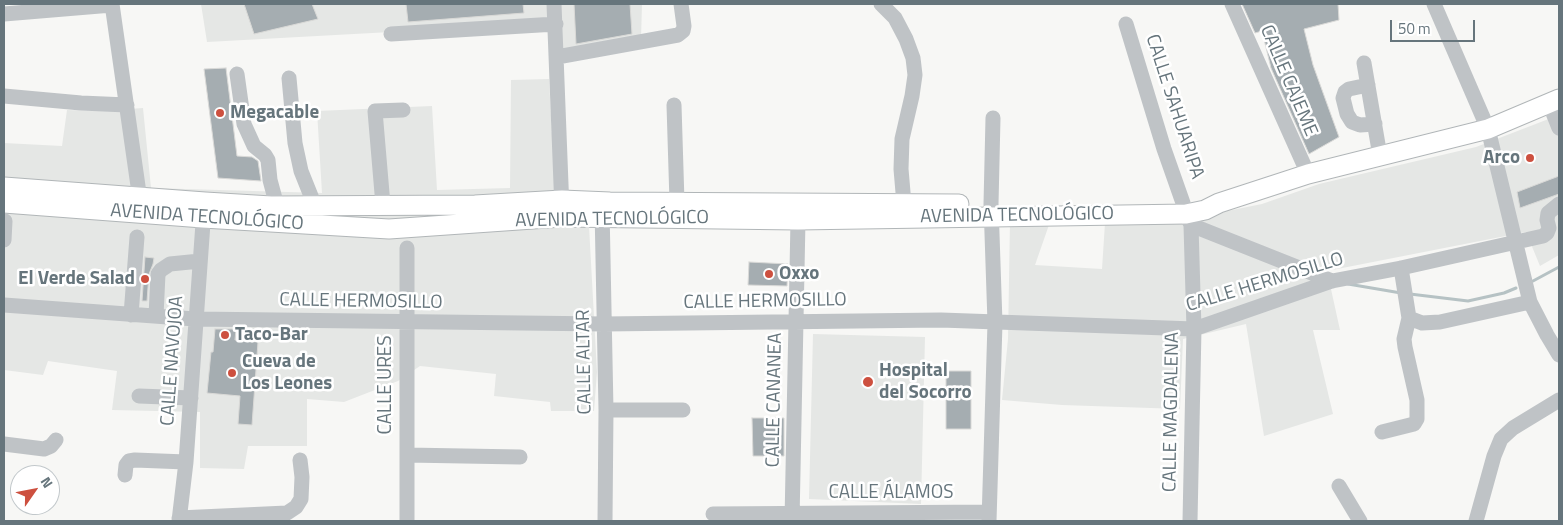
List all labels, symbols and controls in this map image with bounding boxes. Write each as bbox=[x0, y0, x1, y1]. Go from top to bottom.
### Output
scale bar bbox=[1393, 10, 1478, 42]
text: 50 m bbox=[1398, 17, 1431, 40]
street label: CALLE CAJEME bbox=[1254, 22, 1322, 140]
street label: CALLE SAHUARIPA bbox=[1140, 32, 1208, 182]
place label: Megacable bbox=[230, 102, 319, 124]
marker: Megacable bbox=[214, 107, 226, 119]
place label: Arco bbox=[1483, 147, 1520, 169]
marker: Arco bbox=[1524, 152, 1536, 164]
street label: AVENIDA TECNOLÓGICO bbox=[110, 200, 304, 236]
street label: AVENIDA TECNOLÓGICO bbox=[920, 203, 1114, 229]
street label: AVENIDA TECNOLÓGICO bbox=[515, 207, 709, 233]
street label: CALLE HERMOSILLO bbox=[1184, 248, 1346, 318]
place label: Oxxo bbox=[779, 263, 819, 285]
place label: El Verde Salad bbox=[18, 268, 135, 290]
marker: Oxxo bbox=[763, 268, 775, 280]
marker: El Verde Salad bbox=[139, 273, 151, 285]
street label: CALLE HERMOSILLO bbox=[279, 289, 443, 315]
street label: CALLE HERMOSILLO bbox=[683, 289, 847, 315]
street label: CALLE NAVOJOA bbox=[157, 295, 189, 427]
street label: CALLE ALTAR bbox=[573, 309, 597, 415]
place label: Taco-Bar bbox=[235, 324, 308, 346]
marker: Taco-Bar bbox=[219, 329, 231, 341]
street label: CALLE CANANEA bbox=[762, 332, 788, 468]
street label: CALLE MAGDALENA bbox=[1159, 332, 1185, 492]
street label: CALLE URES bbox=[375, 335, 397, 435]
place label: Cueva de Los Leones bbox=[242, 351, 332, 395]
place label: Hospital del Socorro bbox=[879, 360, 972, 404]
marker: Cueva de Los Leones bbox=[226, 367, 238, 379]
marker: Hospital del Socorro bbox=[861, 375, 875, 389]
north arrow bbox=[10, 465, 60, 515]
text: N bbox=[36, 472, 59, 492]
street label: CALLE ÁLAMOS bbox=[828, 482, 954, 504]

